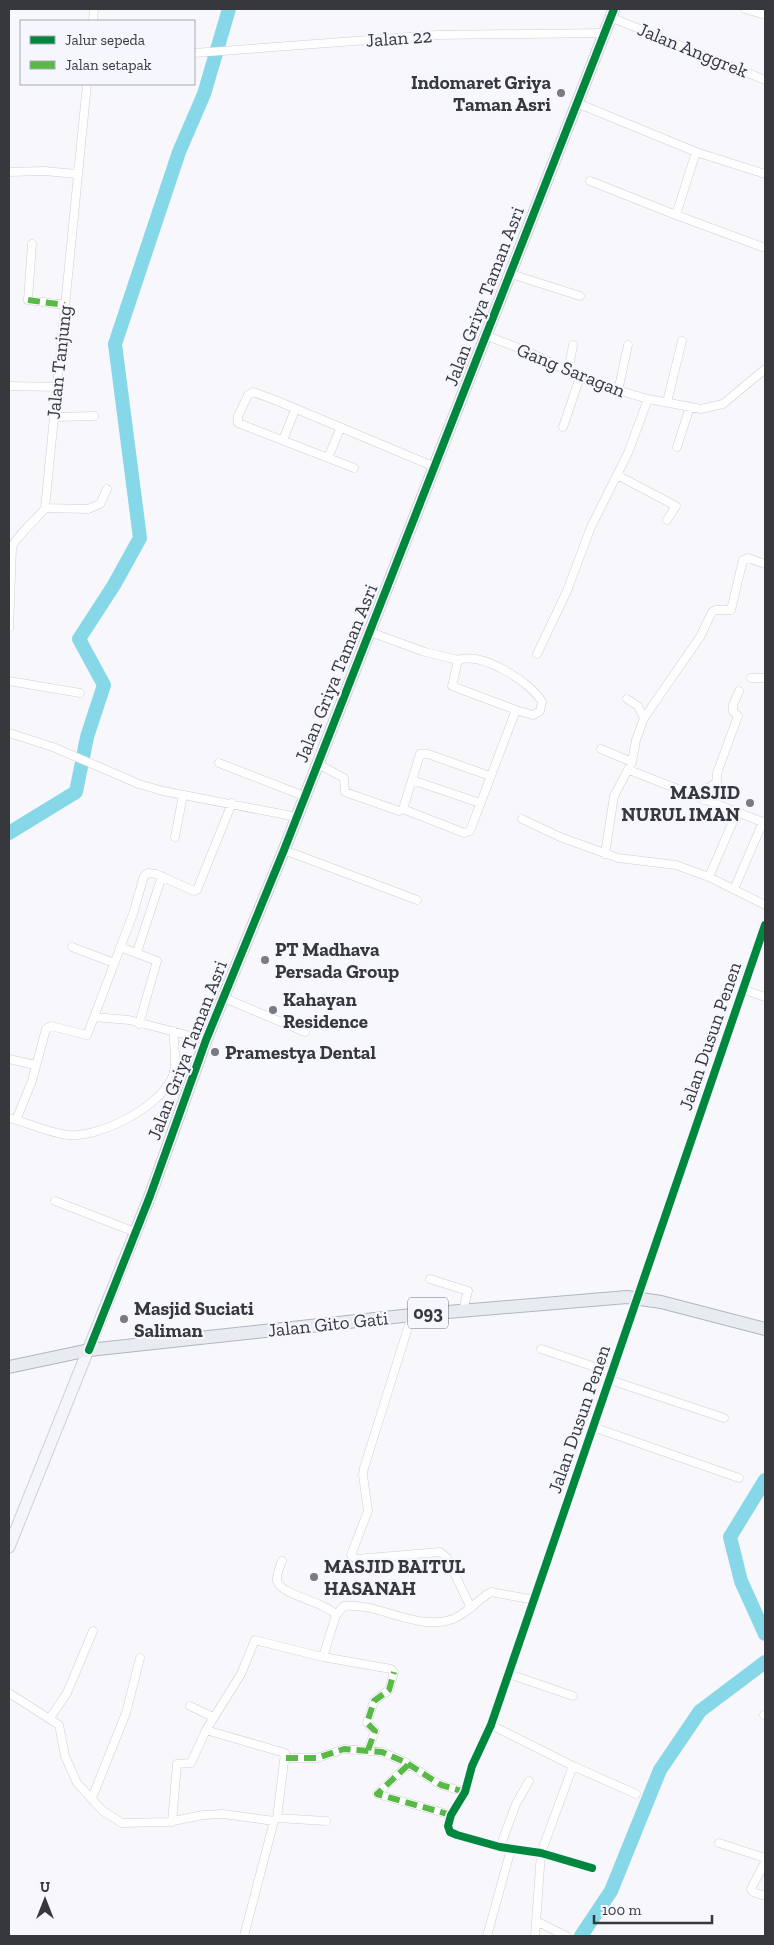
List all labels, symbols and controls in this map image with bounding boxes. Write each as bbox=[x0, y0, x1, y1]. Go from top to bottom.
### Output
street label: Jalan Anggrek bbox=[634, 17, 752, 83]
legend bbox=[20, 20, 195, 85]
street label: Jalan 22 bbox=[365, 24, 433, 52]
text: Jalur sepeda bbox=[65, 31, 145, 49]
text: Jalan setapak bbox=[65, 56, 152, 74]
place label: Indomaret Griya Taman Asri bbox=[411, 71, 551, 116]
marker: Indomaret Griya Taman Asri bbox=[555, 87, 567, 99]
street label: Jalan Griya Taman Asri bbox=[439, 203, 529, 389]
street label: Jalan Tanjung bbox=[42, 303, 76, 420]
street label: Gang Saragan bbox=[513, 338, 629, 402]
street label: Jalan Griya Taman Asri bbox=[290, 580, 382, 766]
place label: MASJID NURUL IMAN bbox=[621, 781, 740, 826]
marker: MASJID NURUL IMAN bbox=[744, 797, 756, 809]
place label: PT Madhava Persada Group bbox=[275, 938, 399, 983]
marker: PT Madhava Persada Group bbox=[259, 954, 271, 966]
street label: Jalan Griya Taman Asri bbox=[142, 957, 232, 1143]
street label: Jalan Dusun Penen bbox=[674, 959, 746, 1113]
place label: Kahayan Residence bbox=[283, 988, 368, 1033]
marker: Kahayan Residence bbox=[267, 1004, 279, 1016]
place label: Pramestya Dental bbox=[225, 1041, 376, 1064]
marker: Pramestya Dental bbox=[209, 1046, 221, 1058]
place label: Masjid Suciati Saliman bbox=[134, 1297, 254, 1342]
road number: 093 bbox=[408, 1298, 448, 1329]
street label: Jalan Gito Gati bbox=[267, 1306, 389, 1342]
marker: Masjid Suciati Saliman bbox=[118, 1313, 130, 1325]
street label: Jalan Dusun Penen bbox=[543, 1342, 615, 1496]
place label: MASJID BAITUL HASANAH bbox=[324, 1555, 466, 1600]
marker: MASJID BAITUL HASANAH bbox=[308, 1571, 320, 1583]
north arrow bbox=[20, 1875, 70, 1925]
text: U bbox=[40, 1879, 50, 1896]
scale bar bbox=[594, 1892, 712, 1924]
text: 100 m bbox=[602, 1901, 641, 1919]

